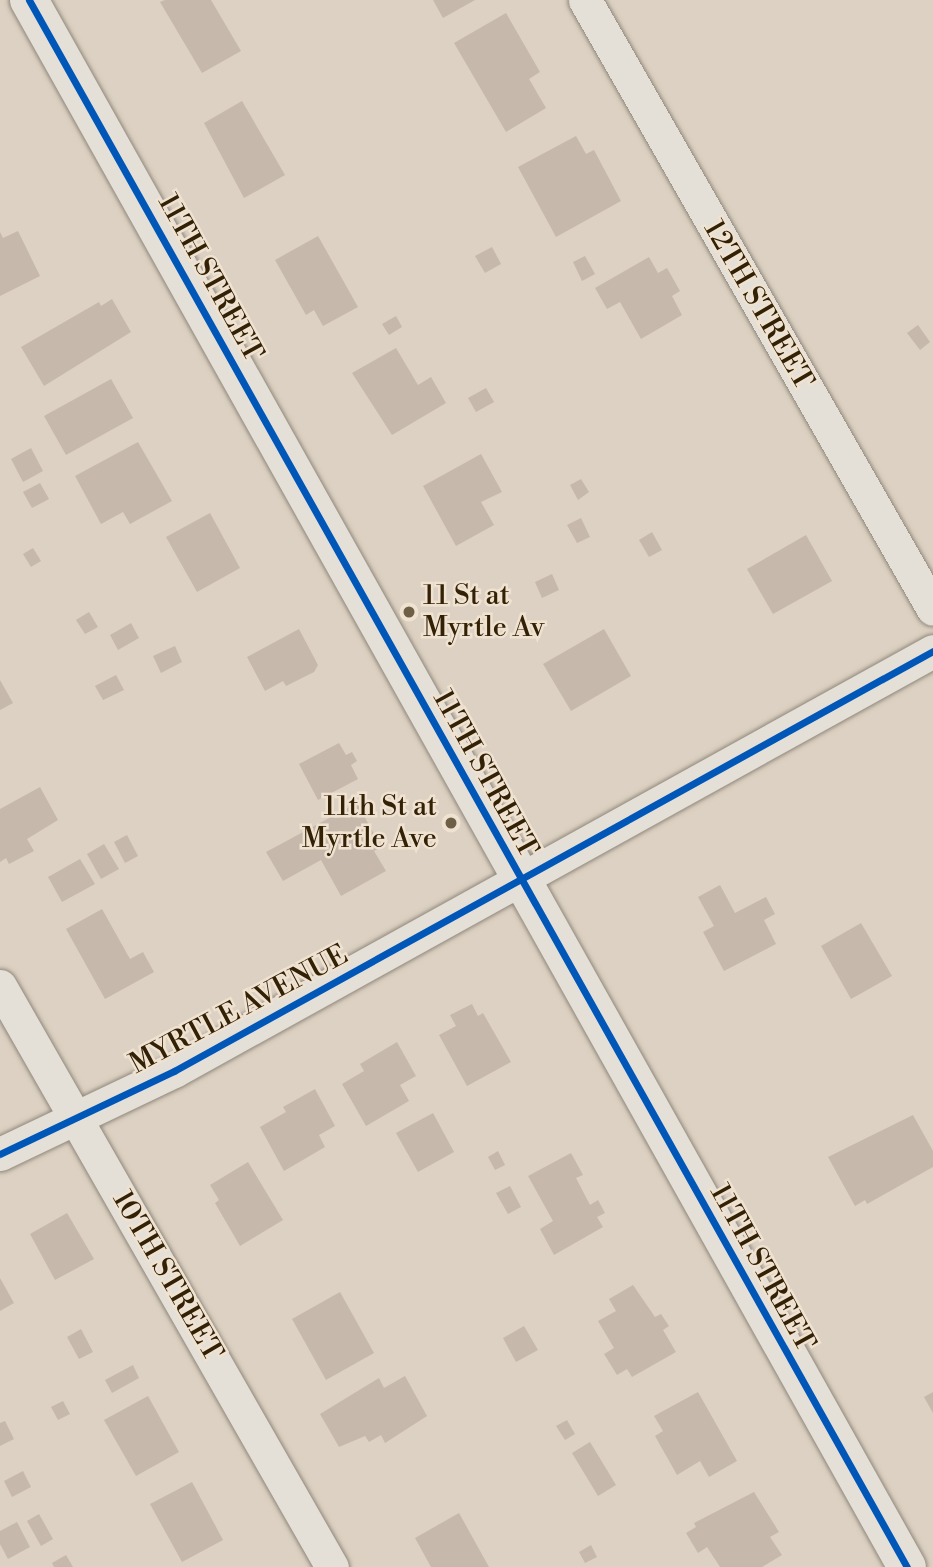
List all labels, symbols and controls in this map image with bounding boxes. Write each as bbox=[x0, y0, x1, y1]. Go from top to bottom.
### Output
street label: 11TH STREET bbox=[150, 189, 270, 367]
street label: 12TH STREET bbox=[696, 215, 820, 395]
place label: 11 St at Myrtle Av bbox=[423, 579, 544, 645]
marker: 11 St at Myrtle Av bbox=[401, 604, 417, 620]
street label: 11TH STREET bbox=[425, 685, 545, 863]
place label: 11th St at Myrtle Ave bbox=[302, 790, 437, 856]
marker: 11th St at Myrtle Ave bbox=[443, 815, 459, 831]
street label: MYRTLE AVENUE bbox=[124, 938, 354, 1082]
street label: 11TH STREET bbox=[702, 1179, 822, 1357]
street label: 10TH STREET bbox=[105, 1185, 229, 1367]

